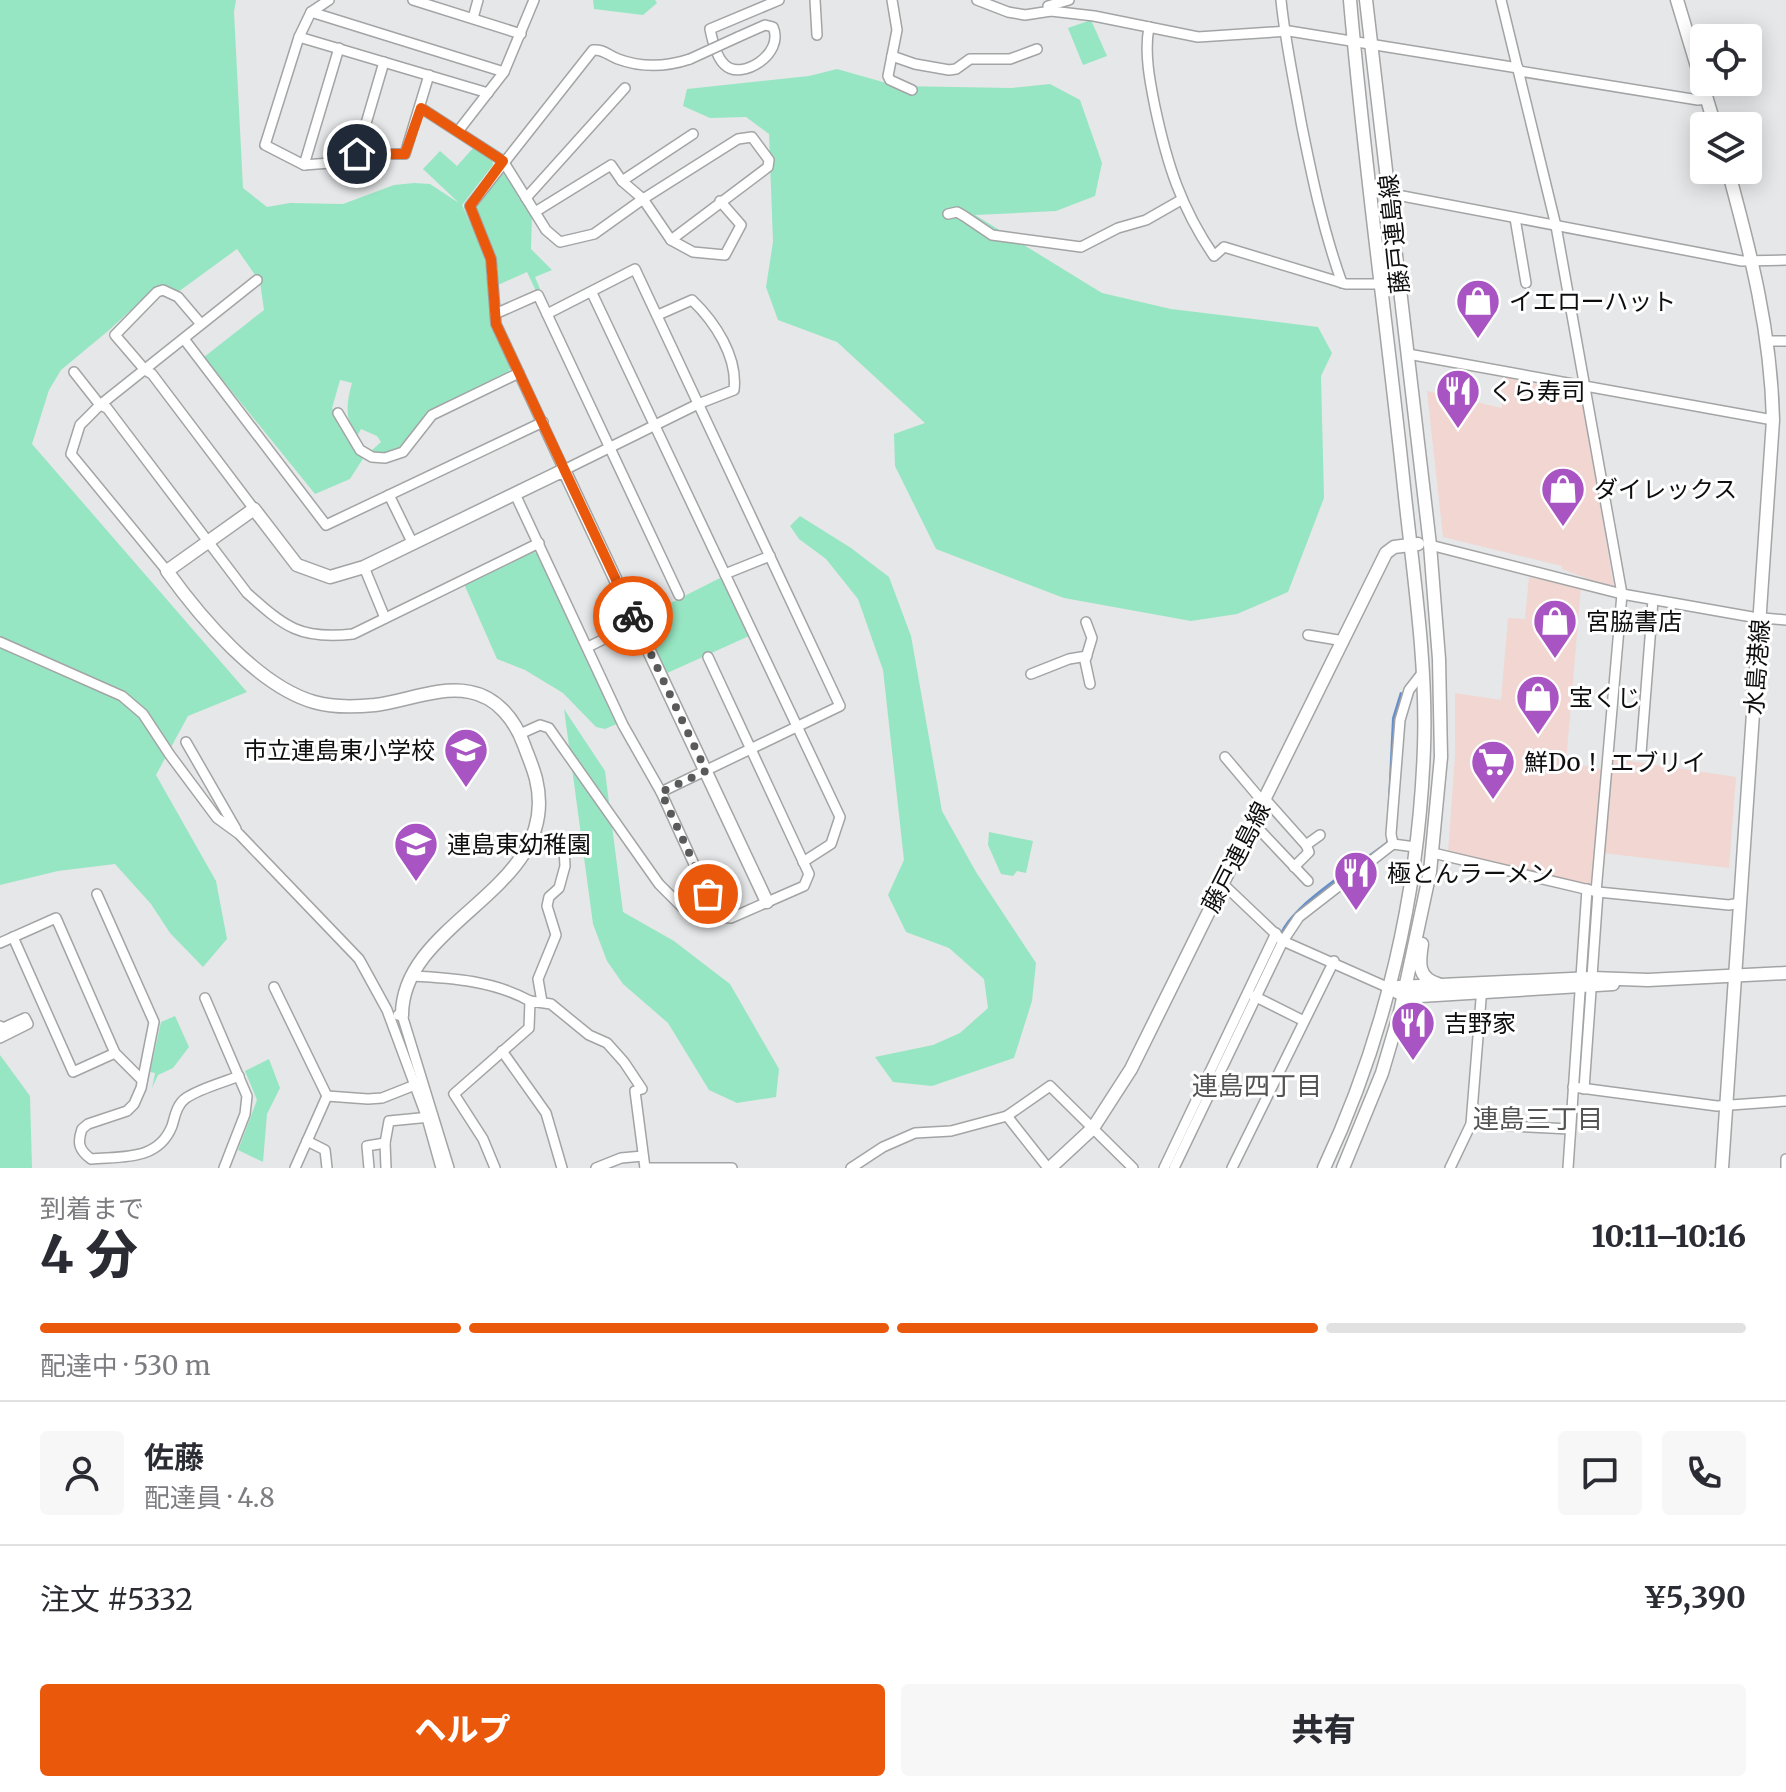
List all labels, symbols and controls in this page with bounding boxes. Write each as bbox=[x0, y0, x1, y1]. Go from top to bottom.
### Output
map controls bbox=[1690, 24, 1762, 184]
button: locate bbox=[1690, 24, 1762, 96]
button: layers bbox=[1690, 112, 1762, 184]
pin bbox=[323, 120, 391, 188]
icon: home bbox=[335, 132, 379, 176]
street label: 藤戸連島線 bbox=[1372, 173, 1416, 295]
shop icon: イエローハット bbox=[1454, 277, 1502, 340]
place label: イエローハット bbox=[1509, 286, 1676, 317]
restaurant icon: くら寿司 bbox=[1434, 367, 1482, 430]
place label: くら寿司 bbox=[1489, 376, 1585, 407]
shop icon: ダイレックス bbox=[1539, 465, 1587, 528]
place label: ダイレックス bbox=[1594, 474, 1737, 505]
courier bbox=[593, 576, 673, 656]
icon: bike bbox=[611, 594, 655, 638]
shop icon: 宮脇書店 bbox=[1531, 597, 1579, 660]
place label: 宮脇書店 bbox=[1586, 606, 1682, 637]
street label: 水島港線 bbox=[1738, 618, 1776, 716]
shop icon: 宝くじ bbox=[1514, 673, 1562, 736]
place label: 宝くじ bbox=[1569, 682, 1641, 713]
school or university icon: 市立連島東小学校 bbox=[442, 726, 490, 789]
place label: 市立連島東小学校 bbox=[243, 735, 435, 766]
supermarket icon: 鮮Do！ エブリイ bbox=[1469, 738, 1517, 801]
place label: 鮮Do！ エブリイ bbox=[1524, 747, 1706, 778]
street label: 藤戸連島線 bbox=[1195, 797, 1277, 917]
school or university icon: 連島東幼稚園 bbox=[392, 820, 440, 883]
place label: 連島東幼稚園 bbox=[447, 829, 591, 860]
restaurant icon: 極とんラーメン bbox=[1332, 849, 1380, 912]
place label: 極とんラーメン bbox=[1387, 858, 1554, 889]
pin bbox=[674, 860, 742, 928]
icon: bag bbox=[686, 872, 730, 916]
restaurant icon: 吉野家 bbox=[1389, 999, 1437, 1062]
place label: 吉野家 bbox=[1444, 1008, 1516, 1039]
district label: 連島四丁目 bbox=[1192, 1069, 1322, 1102]
district label: 連島三丁目 bbox=[1473, 1102, 1603, 1135]
text: 到着まで bbox=[40, 1192, 144, 1225]
text: 10:11–10:16 bbox=[1592, 1217, 1746, 1255]
text: 4 分 bbox=[40, 1222, 138, 1287]
text: 配達中 · 530 m bbox=[40, 1349, 211, 1382]
button: person bbox=[40, 1431, 124, 1515]
button: chat bbox=[1558, 1431, 1642, 1515]
button: phone bbox=[1662, 1431, 1746, 1515]
text: 佐藤 bbox=[144, 1438, 204, 1476]
text: 配達員 · 4.8 bbox=[144, 1481, 275, 1514]
text: ¥5,390 bbox=[1643, 1578, 1746, 1616]
text: 注文 #5332 bbox=[40, 1580, 193, 1618]
button: ヘルプ bbox=[40, 1684, 885, 1776]
button: 共有 bbox=[901, 1684, 1746, 1776]

